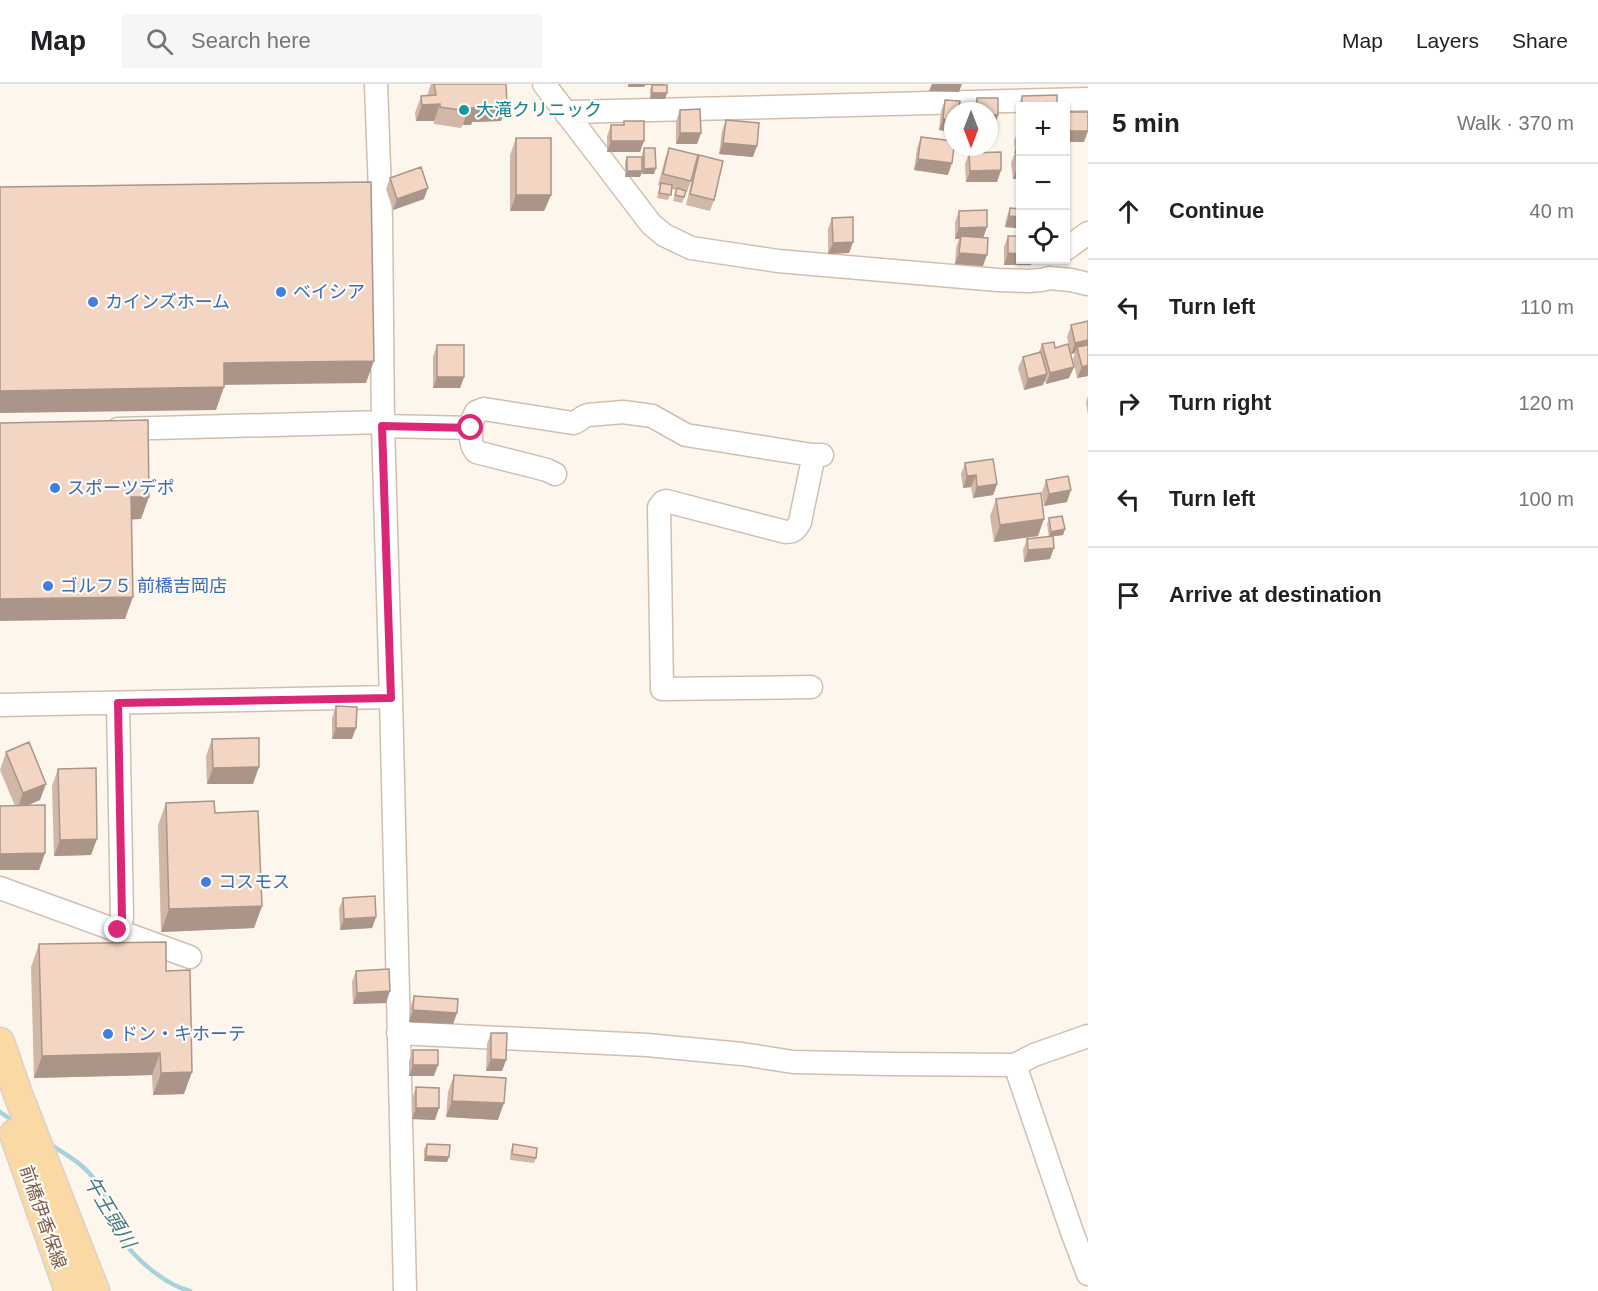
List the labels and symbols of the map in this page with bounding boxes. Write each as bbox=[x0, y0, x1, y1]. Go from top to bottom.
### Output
place label: 大滝クリニック bbox=[476, 100, 602, 120]
north arrow bbox=[944, 102, 998, 156]
marker: 大滝クリニック bbox=[457, 103, 471, 117]
place label: ベイシア bbox=[293, 282, 365, 302]
marker: ベイシア bbox=[274, 285, 288, 299]
place label: カインズホーム bbox=[105, 292, 230, 312]
marker: カインズホーム bbox=[86, 295, 100, 309]
route start bbox=[457, 414, 483, 440]
place label: スポーツデポ bbox=[67, 478, 175, 498]
marker: スポーツデポ bbox=[48, 481, 62, 495]
place label: ゴルフ５ 前橋吉岡店 bbox=[60, 576, 227, 596]
marker: ゴルフ５ 前橋吉岡店 bbox=[41, 579, 55, 593]
place label: コスモス bbox=[218, 872, 290, 892]
marker: コスモス bbox=[199, 875, 213, 889]
route end bbox=[104, 916, 130, 942]
place label: ドン・キホーテ bbox=[120, 1024, 246, 1044]
marker: ドン・キホーテ bbox=[101, 1027, 115, 1041]
street label: 前橋伊香保線 bbox=[16, 1163, 70, 1271]
water label: 午王頭川 bbox=[80, 1172, 141, 1254]

